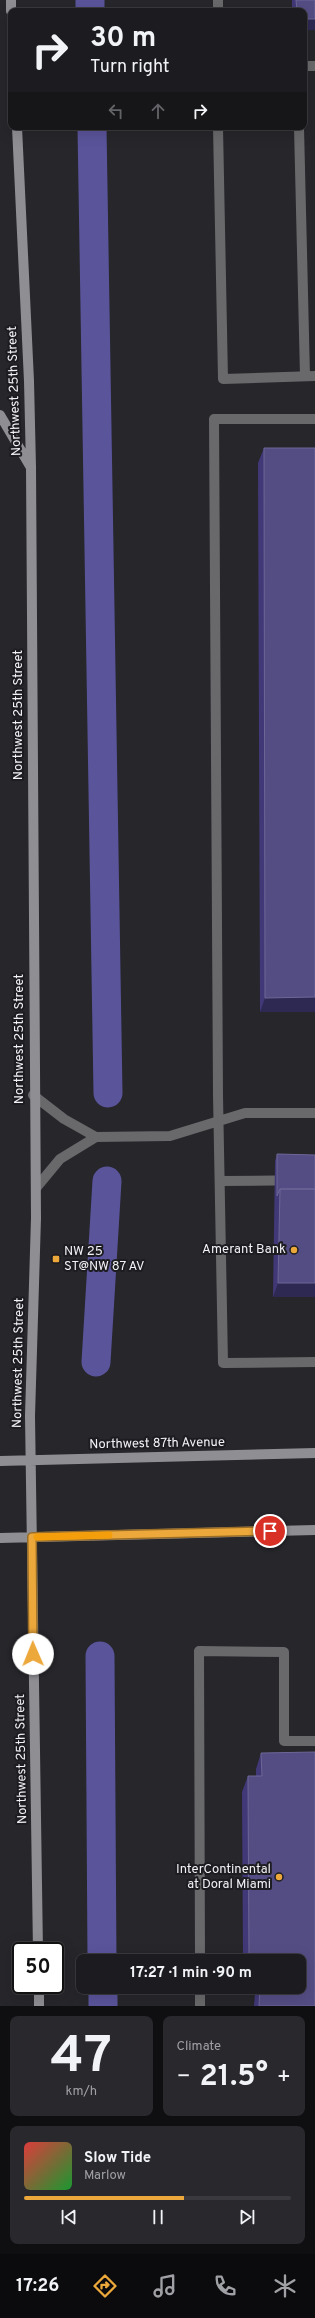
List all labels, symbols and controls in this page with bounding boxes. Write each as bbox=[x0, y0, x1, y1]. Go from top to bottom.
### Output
text: 30 m bbox=[90, 21, 156, 57]
icon: right bbox=[24, 24, 76, 76]
text: Turn right bbox=[90, 56, 170, 79]
icon: left bbox=[105, 100, 127, 122]
icon: ahead bbox=[147, 100, 169, 122]
icon: right bbox=[189, 100, 211, 122]
street label: Northwest 25th Street bbox=[5, 326, 25, 456]
street label: Northwest 25th Street bbox=[11, 650, 27, 780]
street label: Northwest 25th Street bbox=[12, 974, 28, 1104]
place label: Amerant Bank bbox=[202, 1242, 286, 1258]
place label: NW 25 ST@NW 87 AV bbox=[64, 1244, 145, 1275]
marker: Amerant Bank bbox=[289, 1245, 299, 1255]
marker: NW 25 ST@NW 87 AV bbox=[51, 1254, 61, 1264]
street label: Northwest 25th Street bbox=[10, 1298, 28, 1428]
street label: Northwest 87th Avenue bbox=[89, 1435, 225, 1453]
pin bbox=[253, 1514, 287, 1548]
icon: arrive bbox=[259, 1520, 281, 1542]
position arrow bbox=[12, 1633, 54, 1675]
street label: Northwest 25th Street bbox=[13, 1694, 31, 1824]
place label: InterContinental at Doral Miami bbox=[176, 1862, 271, 1893]
marker: InterContinental at Doral Miami bbox=[274, 1872, 284, 1882]
speed limit sign: 50 bbox=[12, 1942, 64, 1994]
text: 17:27 · 1 min · 90 m bbox=[130, 1964, 252, 1983]
text: 47 bbox=[51, 2025, 112, 2091]
text: Climate bbox=[177, 2039, 221, 2055]
text: 21.5° bbox=[199, 2059, 268, 2096]
text: − bbox=[177, 2064, 191, 2091]
text: + bbox=[277, 2064, 291, 2091]
text: km/h bbox=[65, 2084, 97, 2100]
text: Slow Tide bbox=[84, 2149, 151, 2168]
text: Marlow bbox=[84, 2168, 126, 2184]
icon: previous bbox=[58, 2206, 80, 2228]
icon: pause bbox=[147, 2206, 169, 2228]
icon: next bbox=[236, 2206, 258, 2228]
icon: directions bbox=[91, 2272, 119, 2300]
icon: music bbox=[151, 2272, 179, 2300]
icon: phone bbox=[211, 2272, 239, 2300]
icon: climate bbox=[271, 2272, 299, 2300]
text: 17:26 bbox=[16, 2275, 59, 2298]

